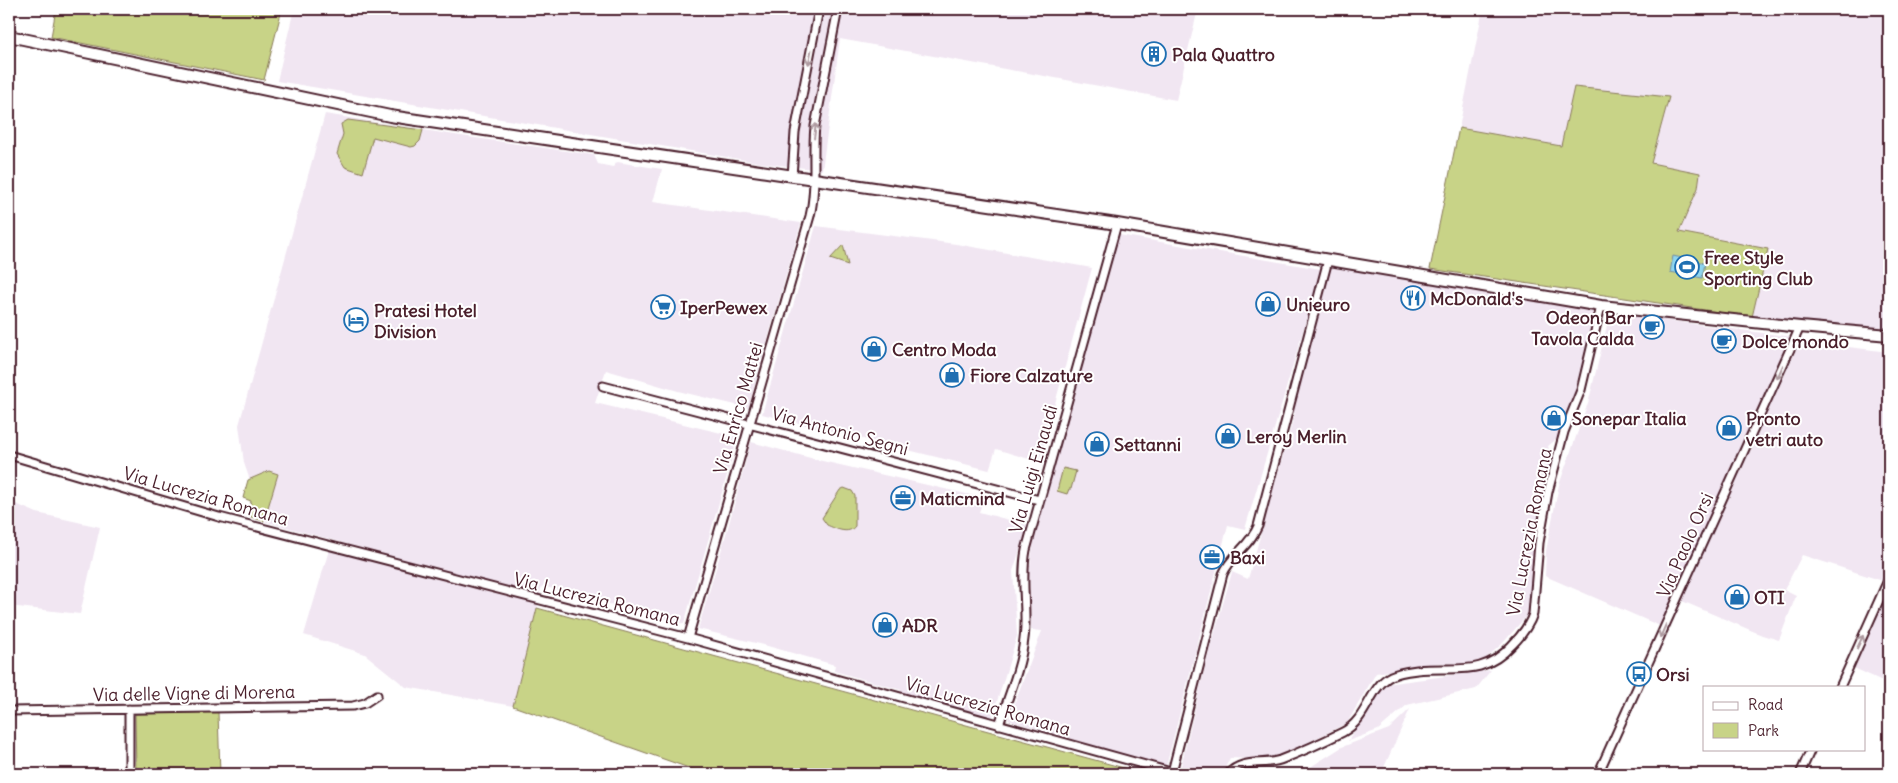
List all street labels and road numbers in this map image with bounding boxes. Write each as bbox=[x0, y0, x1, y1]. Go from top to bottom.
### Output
street label: Via Enrico Mattei bbox=[708, 339, 768, 477]
street label: Via Antonio Segni bbox=[769, 402, 911, 460]
street label: Via Luigi Einaudi bbox=[1004, 402, 1062, 536]
street label: Via Lucrezia Romana bbox=[1501, 446, 1557, 618]
street label: Via Lucrezia Romana bbox=[121, 461, 291, 531]
street label: Via Paolo Orsi bbox=[1652, 489, 1718, 601]
street label: Via Lucrezia Romana bbox=[511, 567, 683, 631]
street label: Via Lucrezia Romana bbox=[903, 671, 1073, 741]
street label: Via delle Vigne di Morena bbox=[93, 680, 295, 706]

